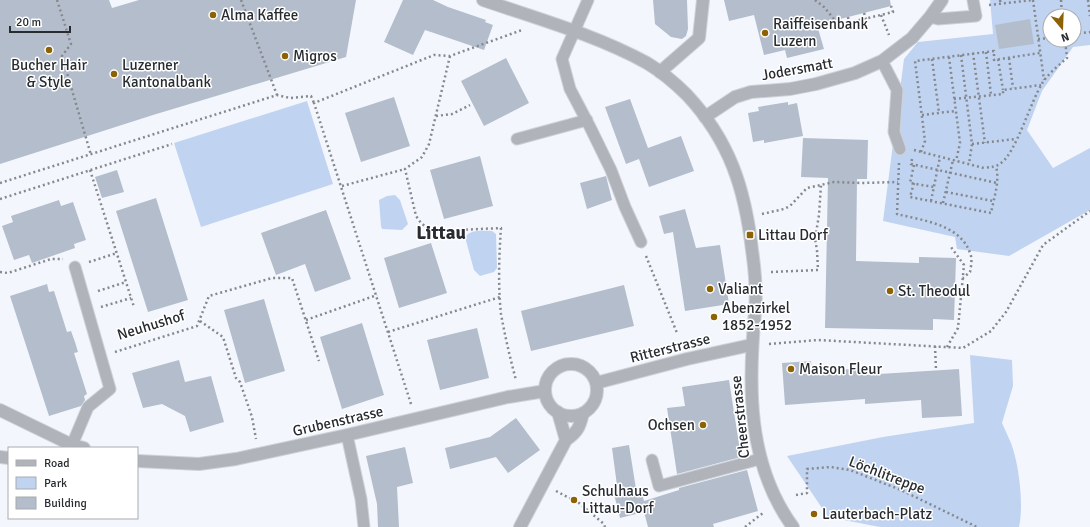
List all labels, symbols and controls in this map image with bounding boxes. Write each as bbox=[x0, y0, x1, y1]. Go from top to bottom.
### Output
place label: Alma Kaffee bbox=[221, 6, 298, 24]
scale bar bbox=[10, 8, 70, 34]
north arrow bbox=[1042, 8, 1082, 48]
marker: Alma Kaffee bbox=[208, 10, 218, 20]
text: 20 m bbox=[16, 15, 41, 30]
place label: Raiffeisenbank Luzern bbox=[773, 15, 869, 50]
marker: Raiffeisenbank Luzern bbox=[760, 28, 770, 38]
text: N bbox=[1059, 30, 1071, 44]
marker: Bucher Hair & Style bbox=[44, 45, 54, 55]
place label: Migros bbox=[293, 47, 337, 65]
marker: Migros bbox=[280, 51, 290, 61]
street label: Jodersmatt bbox=[760, 54, 834, 84]
place label: Bucher Hair & Style bbox=[11, 56, 88, 91]
place label: Luzerner Kantonalbank bbox=[122, 56, 212, 91]
marker: Luzerner Kantonalbank bbox=[109, 69, 119, 79]
district label: Littau bbox=[416, 221, 466, 245]
place label: Littau Dorf bbox=[758, 226, 829, 244]
marker: Littau Dorf bbox=[745, 230, 755, 240]
place label: Valiant bbox=[718, 280, 763, 298]
place label: St. Theodul bbox=[898, 282, 970, 300]
marker: Valiant bbox=[705, 284, 715, 294]
marker: St. Theodul bbox=[885, 286, 895, 296]
place label: Abenzirkel 1852-1952 bbox=[722, 299, 792, 334]
street label: Neuhushof bbox=[115, 306, 188, 344]
marker: Abenzirkel 1852-1952 bbox=[709, 312, 719, 322]
street label: Ritterstrasse bbox=[628, 329, 712, 367]
place label: Maison Fleur bbox=[799, 360, 882, 378]
marker: Maison Fleur bbox=[786, 364, 796, 374]
street label: Cheerstrasse bbox=[727, 375, 753, 459]
street label: Grubenstrasse bbox=[291, 402, 385, 440]
place label: Ochsen bbox=[648, 416, 695, 434]
marker: Ochsen bbox=[698, 420, 708, 430]
legend bbox=[8, 447, 138, 519]
street label: Löchlitreppe bbox=[846, 452, 928, 498]
text: Road bbox=[44, 456, 70, 471]
text: Park bbox=[44, 476, 67, 491]
place label: Schulhaus Littau-Dorf bbox=[582, 482, 655, 517]
marker: Schulhaus Littau-Dorf bbox=[569, 495, 579, 505]
text: Building bbox=[44, 496, 87, 511]
place label: Lauterbach-Platz bbox=[822, 505, 932, 523]
marker: Lauterbach-Platz bbox=[809, 509, 819, 519]

